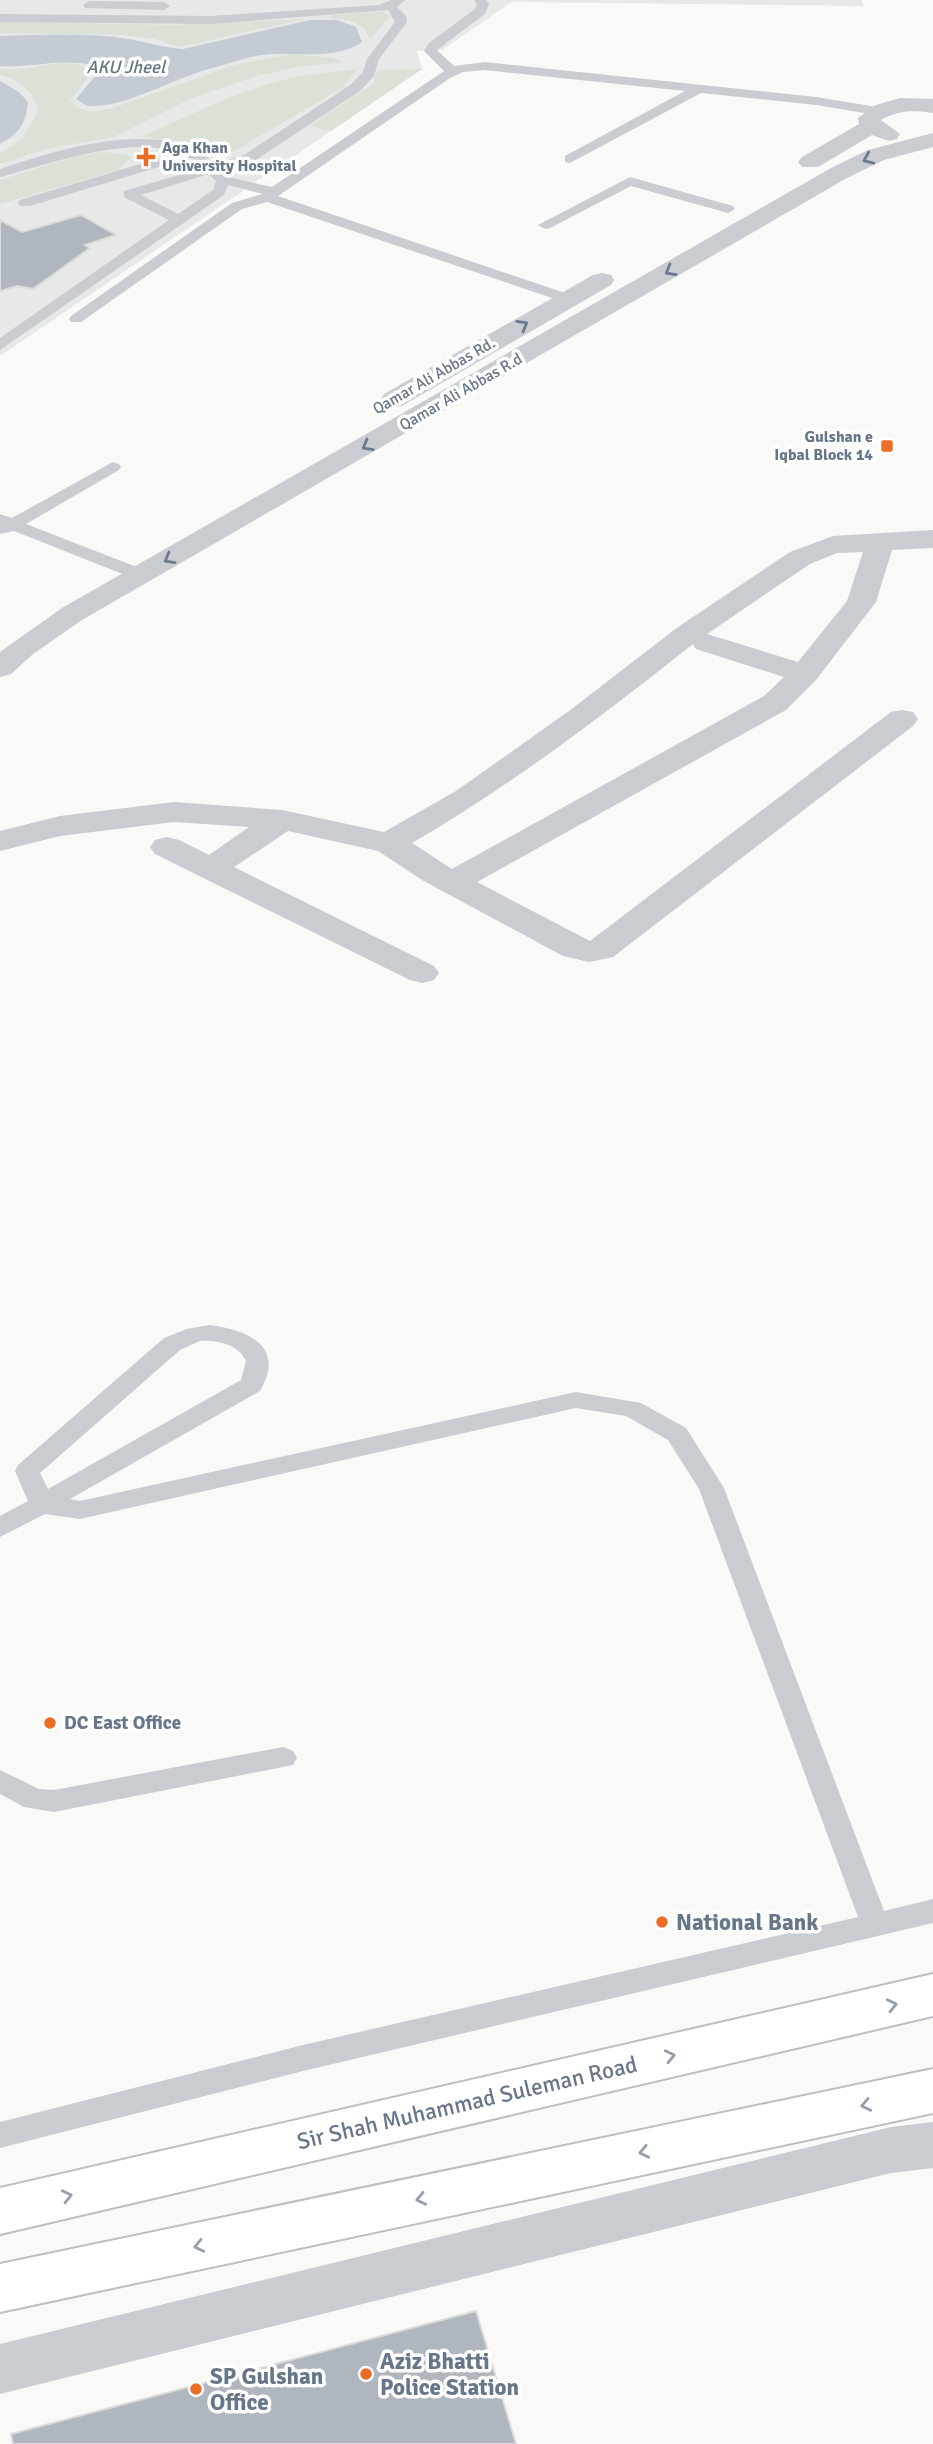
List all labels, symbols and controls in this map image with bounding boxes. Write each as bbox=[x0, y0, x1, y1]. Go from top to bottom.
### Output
water label: AKU Jheel bbox=[87, 56, 167, 78]
place label: Aga Khan University Hospital bbox=[162, 138, 296, 176]
marker: Aga Khan University Hospital bbox=[136, 147, 156, 167]
one-way arrow bbox=[863, 151, 875, 165]
one-way arrow bbox=[664, 263, 677, 276]
one-way arrow bbox=[516, 320, 529, 333]
street label: Qamar Ali Abbas Rd. bbox=[369, 333, 499, 419]
street label: Qamar Ali Abbas R.d bbox=[396, 349, 526, 435]
place label: Gulshan e Iqbal Block 14 bbox=[774, 427, 873, 465]
one-way arrow bbox=[361, 438, 374, 451]
marker: Gulshan e Iqbal Block 14 bbox=[879, 438, 895, 454]
one-way arrow bbox=[164, 551, 176, 564]
place label: DC East Office bbox=[64, 1711, 181, 1735]
marker: DC East Office bbox=[42, 1715, 58, 1731]
place label: National Bank bbox=[676, 1908, 818, 1937]
marker: National Bank bbox=[654, 1914, 670, 1930]
one-way arrow bbox=[886, 1998, 898, 2013]
street label: Sir Shah Muhammad Suleman Road bbox=[294, 2050, 640, 2156]
one-way arrow bbox=[664, 2050, 676, 2064]
one-way arrow bbox=[860, 2096, 872, 2111]
one-way arrow bbox=[638, 2144, 650, 2158]
one-way arrow bbox=[61, 2190, 73, 2204]
one-way arrow bbox=[415, 2191, 427, 2206]
one-way arrow bbox=[193, 2238, 205, 2253]
place label: Aziz Bhatti Police Station bbox=[380, 2347, 519, 2402]
place label: SP Gulshan Office bbox=[210, 2362, 323, 2417]
marker: Aziz Bhatti Police Station bbox=[358, 2366, 374, 2382]
marker: SP Gulshan Office bbox=[188, 2381, 204, 2397]

